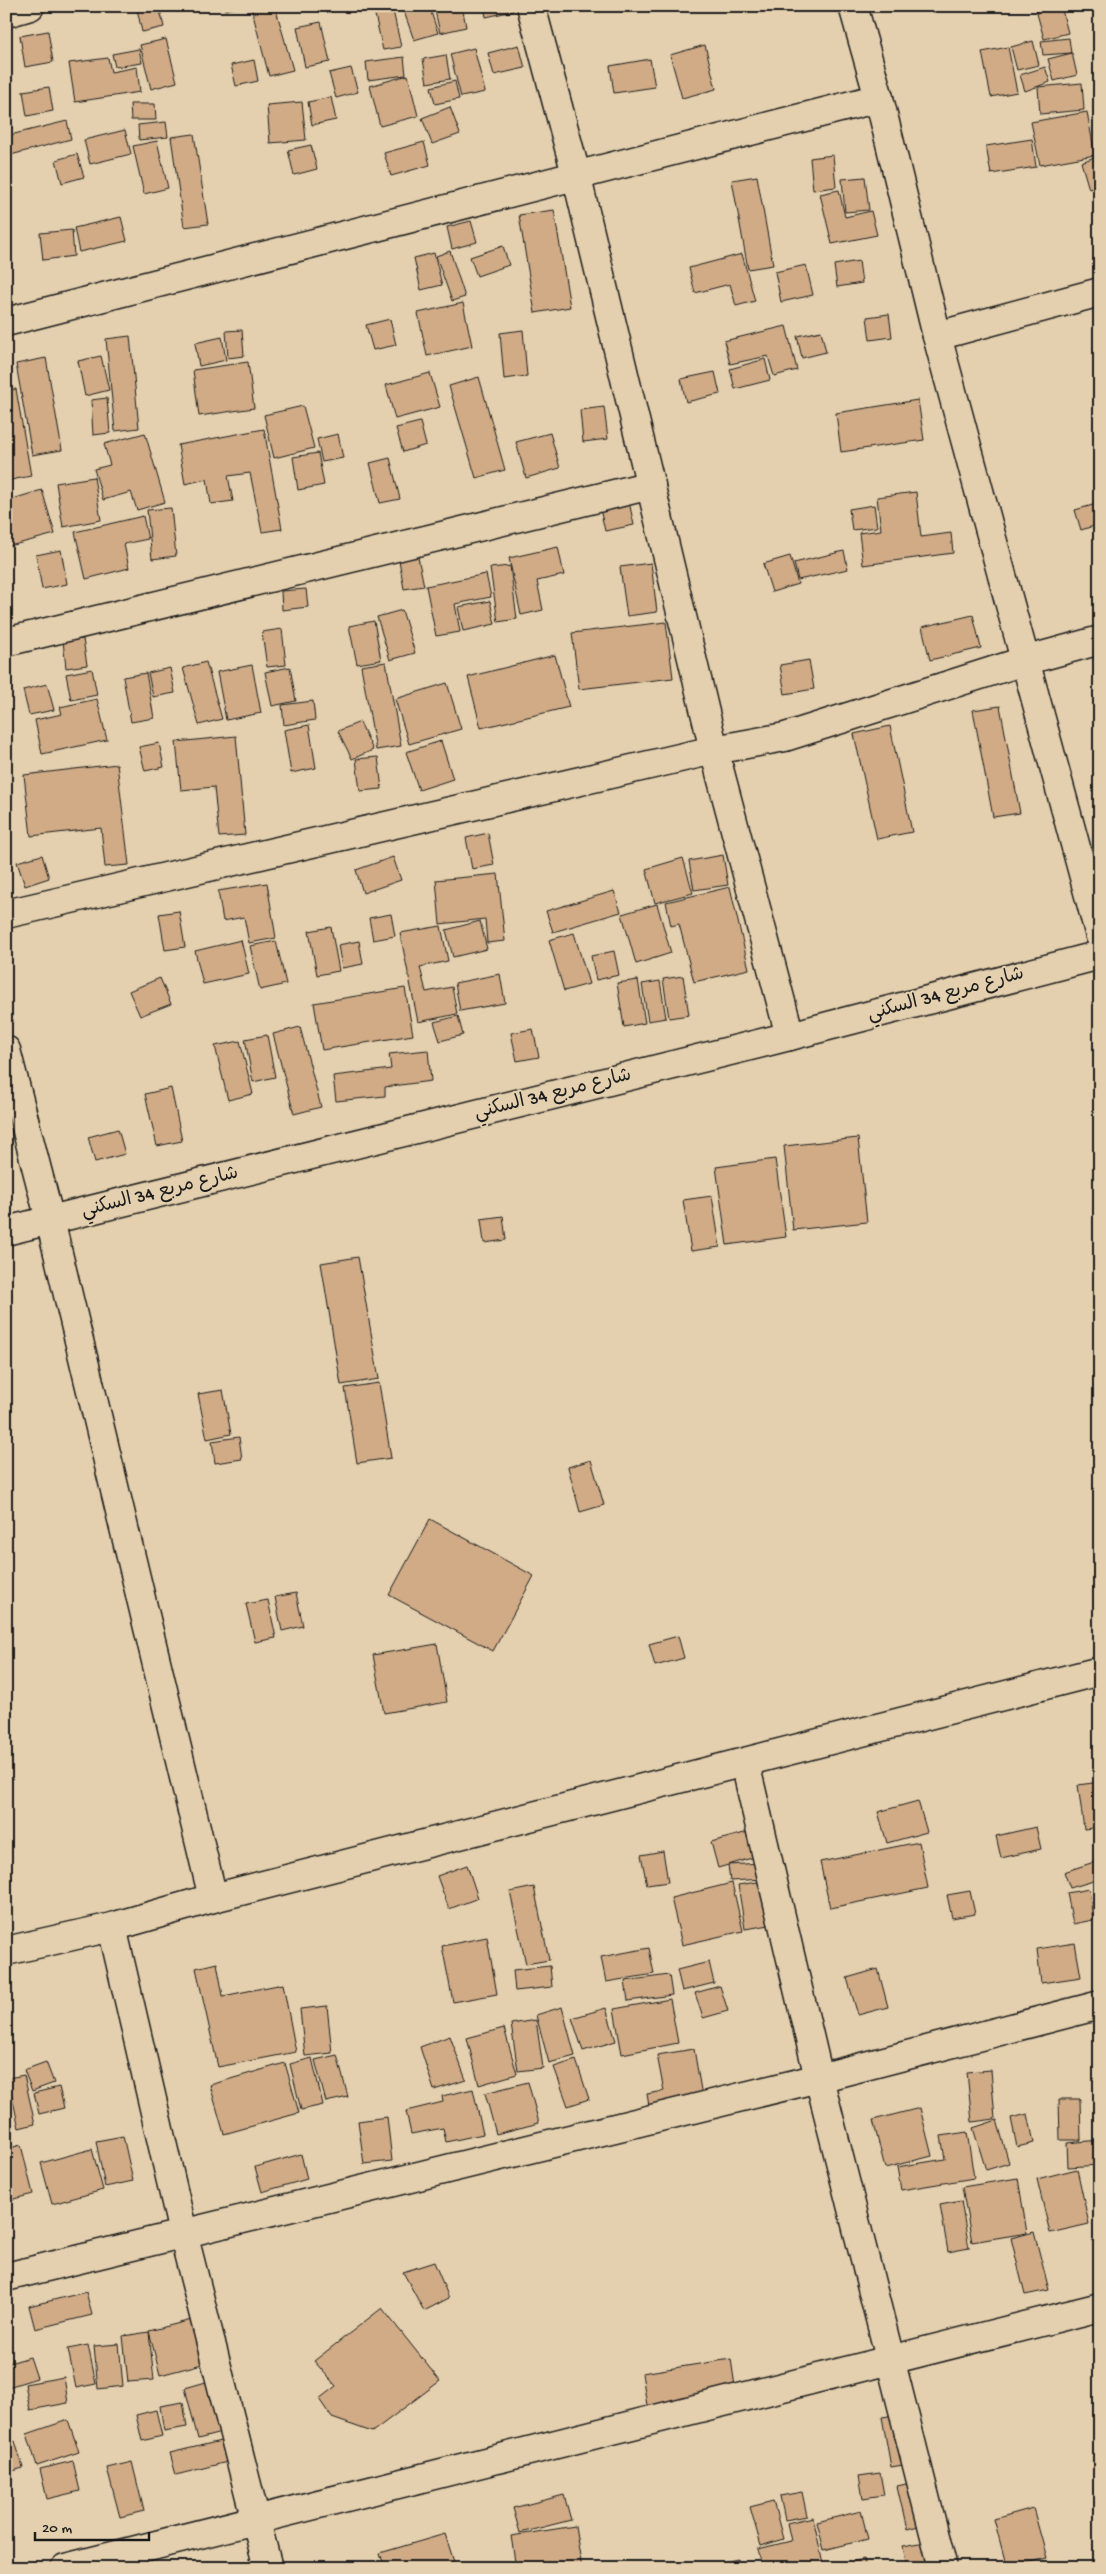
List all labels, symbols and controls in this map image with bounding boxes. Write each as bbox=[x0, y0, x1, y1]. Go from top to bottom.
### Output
street label: شارع مربع 34 السكني bbox=[865, 963, 1027, 1029]
street label: شارع مربع 34 السكني bbox=[472, 1064, 634, 1128]
street label: شارع مربع 34 السكني bbox=[79, 1162, 241, 1226]
scale bar bbox=[35, 2509, 149, 2541]
text: 20 m bbox=[42, 2520, 72, 2538]

